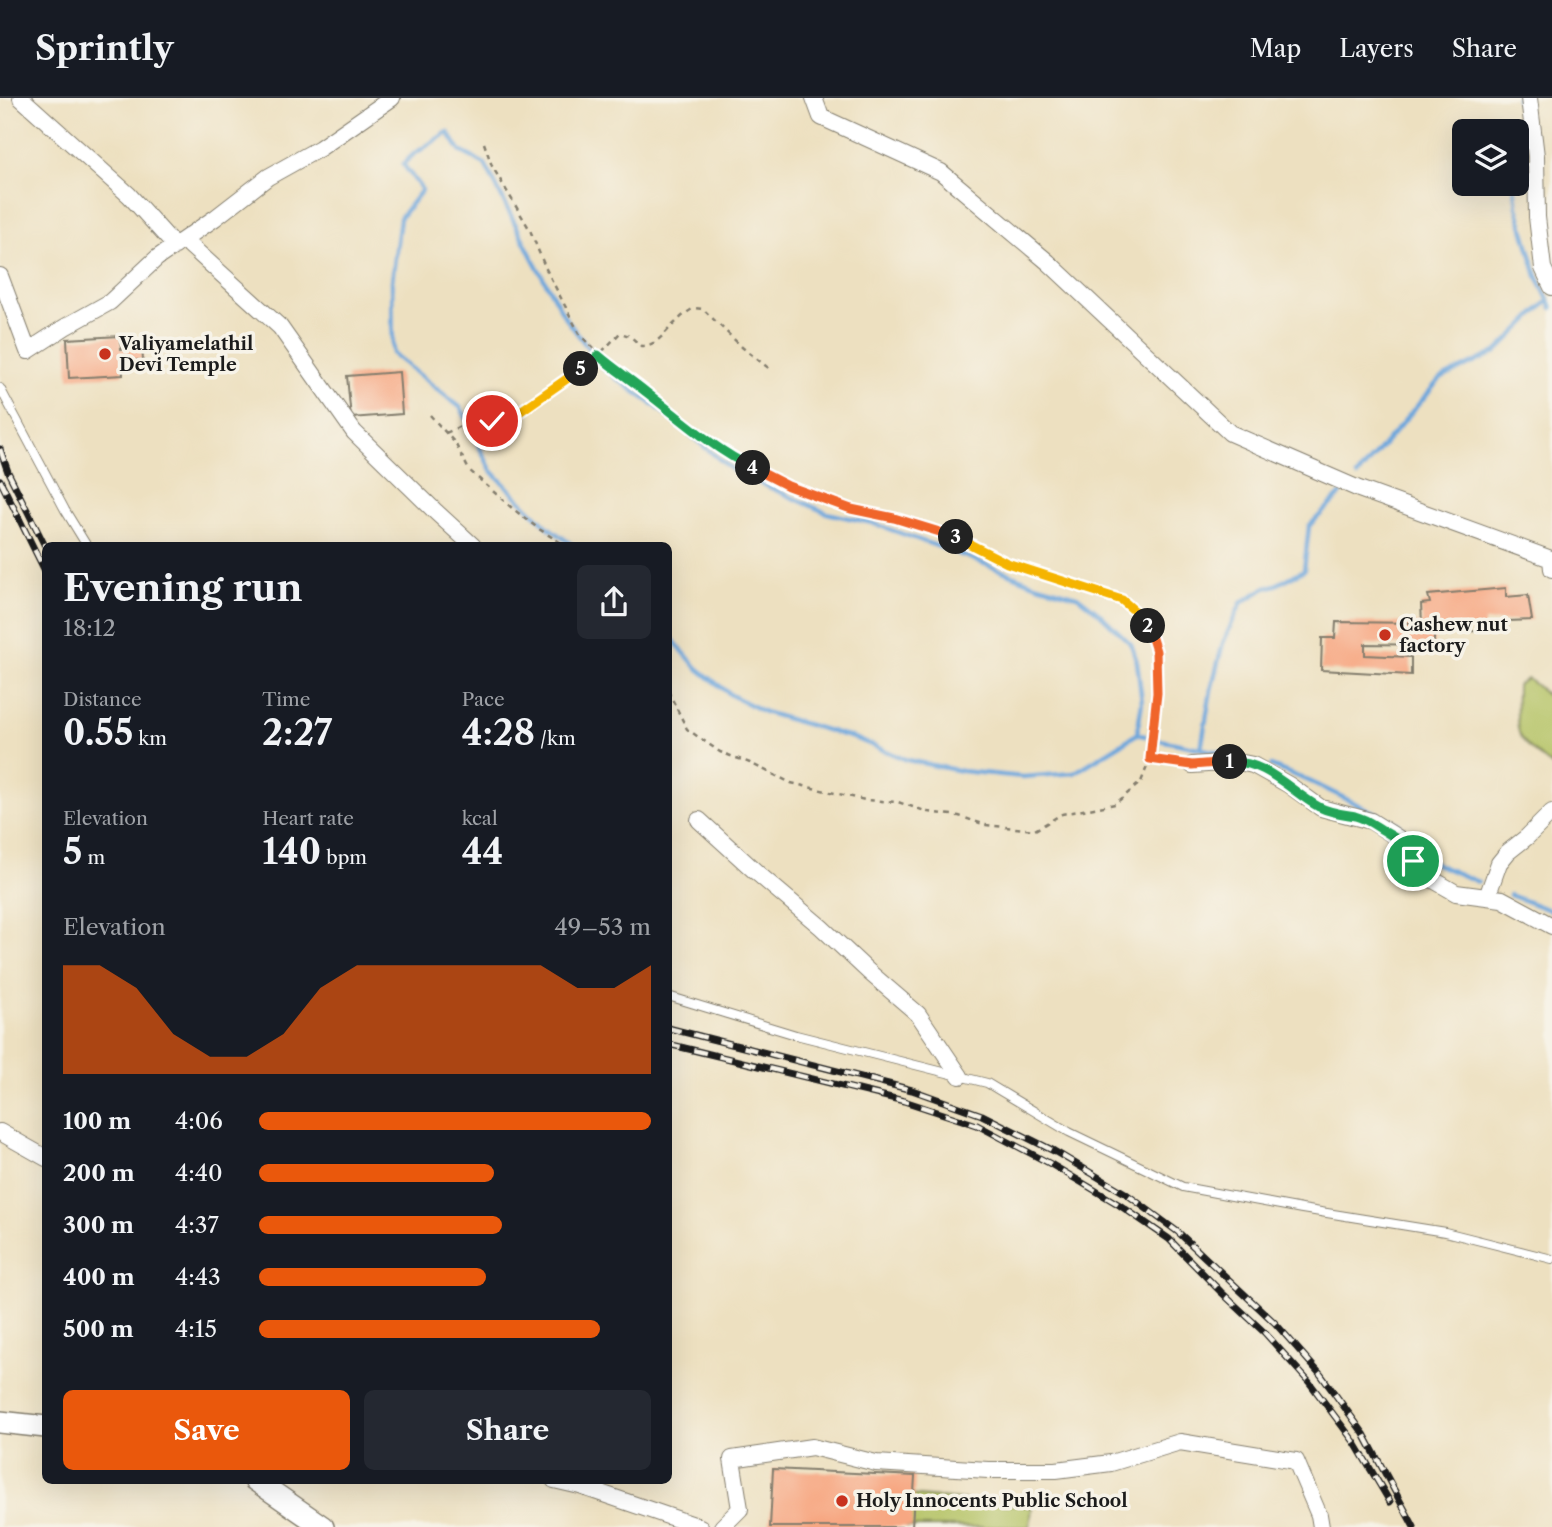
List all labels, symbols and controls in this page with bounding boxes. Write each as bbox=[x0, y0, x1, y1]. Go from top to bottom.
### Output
text: Sprintly bbox=[35, 28, 173, 69]
text: Map bbox=[1250, 34, 1301, 63]
text: Layers bbox=[1339, 34, 1414, 63]
text: Share bbox=[1452, 34, 1517, 63]
map controls bbox=[1452, 119, 1529, 196]
button: layers bbox=[1452, 119, 1529, 196]
place label: Valiyamelathil Devi Temple bbox=[118, 333, 253, 376]
marker: Valiyamelathil Devi Temple bbox=[97, 346, 113, 362]
pin: 5 bbox=[564, 352, 598, 386]
text: 5 bbox=[575, 357, 586, 380]
pin bbox=[462, 391, 522, 451]
icon: check bbox=[473, 402, 511, 440]
pin: 4 bbox=[736, 450, 770, 486]
text: 4 bbox=[747, 456, 758, 479]
pin: 3 bbox=[939, 520, 974, 555]
text: 3 bbox=[950, 525, 961, 548]
text: Evening run bbox=[63, 564, 303, 611]
button: share bbox=[577, 565, 651, 639]
pin: 2 bbox=[1130, 608, 1166, 644]
text: 18:12 bbox=[63, 614, 116, 642]
text: 2 bbox=[1142, 614, 1153, 637]
place label: Cashew nut factory bbox=[1399, 614, 1508, 657]
marker: Cashew nut factory bbox=[1377, 627, 1393, 643]
text: Distance bbox=[63, 688, 142, 711]
text: Time bbox=[262, 688, 310, 711]
text: Pace bbox=[462, 688, 505, 711]
text: 0.55 bbox=[63, 711, 133, 754]
text: 2:27 bbox=[262, 711, 332, 754]
text: 4:28 bbox=[462, 711, 535, 754]
text: km bbox=[133, 727, 167, 750]
text: /km bbox=[535, 727, 576, 750]
pin: 1 bbox=[1212, 744, 1248, 780]
text: 1 bbox=[1225, 750, 1234, 773]
text: Elevation bbox=[63, 807, 148, 830]
text: Heart rate bbox=[262, 807, 354, 830]
text: kcal bbox=[462, 807, 498, 830]
text: 5 bbox=[63, 830, 82, 873]
text: 140 bbox=[262, 830, 321, 873]
text: 44 bbox=[462, 830, 503, 873]
pin bbox=[1383, 831, 1443, 891]
icon: arrive bbox=[1394, 842, 1432, 880]
text: m bbox=[82, 846, 105, 869]
text: bpm bbox=[321, 846, 367, 869]
text: Elevation bbox=[63, 913, 166, 941]
text: 49–53 m bbox=[554, 913, 651, 941]
text: 100 m bbox=[63, 1107, 131, 1135]
text: 4:06 bbox=[175, 1107, 223, 1135]
text: 200 m bbox=[63, 1159, 135, 1187]
text: 4:40 bbox=[175, 1159, 223, 1187]
text: 300 m bbox=[63, 1211, 134, 1239]
text: 4:37 bbox=[175, 1211, 219, 1239]
text: 400 m bbox=[63, 1263, 135, 1291]
text: 4:43 bbox=[175, 1263, 221, 1291]
text: 500 m bbox=[63, 1315, 134, 1343]
text: 4:15 bbox=[175, 1315, 217, 1343]
button: Save bbox=[63, 1390, 350, 1470]
button: Share bbox=[364, 1390, 651, 1470]
place label: Holy Innocents Public School bbox=[856, 1490, 1128, 1512]
marker: Holy Innocents Public School bbox=[834, 1493, 850, 1509]

